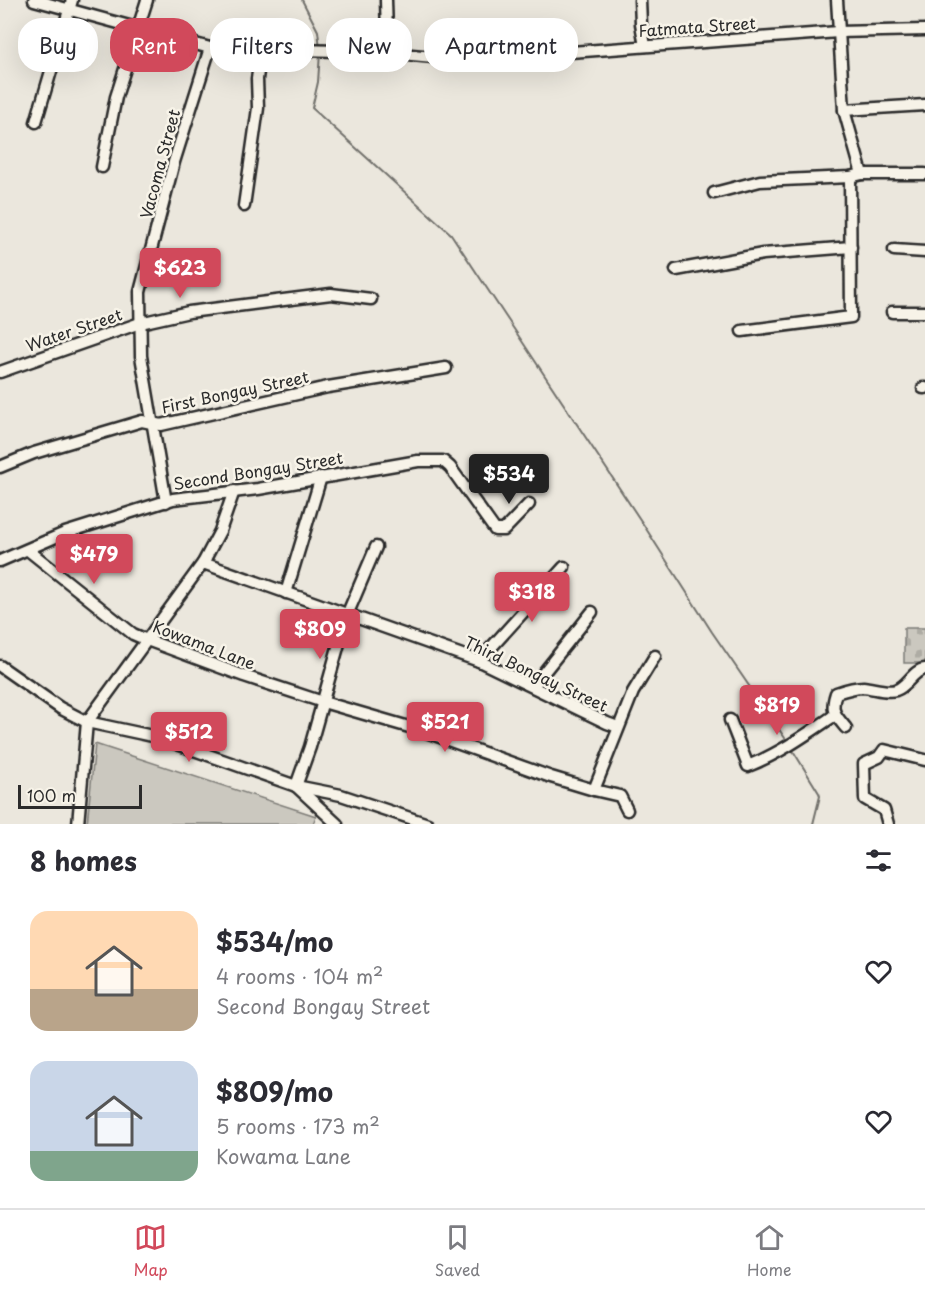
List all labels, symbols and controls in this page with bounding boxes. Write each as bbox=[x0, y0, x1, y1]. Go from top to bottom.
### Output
street label: Fatmata Street bbox=[637, 10, 756, 42]
chip: Buy bbox=[18, 18, 98, 72]
chip: Rent bbox=[110, 18, 198, 72]
chip: Filters bbox=[210, 18, 314, 72]
chip: New bbox=[326, 18, 412, 72]
chip: Apartment bbox=[424, 18, 578, 72]
street label: Vacoma Street bbox=[133, 106, 185, 221]
pin: $623 bbox=[144, 248, 216, 299]
text: $623 bbox=[154, 252, 206, 282]
street label: Water Street bbox=[22, 301, 125, 357]
street label: First Bongay Street bbox=[159, 364, 311, 418]
street label: Second Bongay Street bbox=[171, 445, 345, 495]
pin: $534 bbox=[473, 454, 545, 505]
text: $534 bbox=[483, 458, 535, 488]
pin: $479 bbox=[58, 534, 130, 585]
text: $479 bbox=[70, 538, 118, 568]
pin: $318 bbox=[496, 572, 568, 623]
text: $318 bbox=[508, 576, 556, 606]
pin: $809 bbox=[284, 609, 356, 660]
street label: Kowama Lane bbox=[150, 613, 259, 675]
text: $809 bbox=[294, 613, 346, 643]
street label: Third Bongay Street bbox=[461, 629, 613, 717]
pin: $819 bbox=[741, 685, 813, 736]
text: $819 bbox=[754, 689, 800, 719]
pin: $521 bbox=[409, 702, 481, 753]
text: $521 bbox=[421, 706, 469, 736]
pin: $512 bbox=[153, 712, 225, 763]
text: $512 bbox=[165, 716, 213, 746]
scale bar bbox=[18, 782, 142, 810]
text: 100 m bbox=[27, 783, 76, 807]
text: 8 homes bbox=[30, 841, 137, 880]
icon: filters bbox=[862, 844, 895, 877]
text: $534/mo bbox=[216, 922, 333, 961]
icon: home bbox=[78, 935, 150, 1007]
icon: heart bbox=[862, 955, 895, 988]
text: 4 rooms · 104 m² bbox=[216, 961, 383, 991]
text: Second Bongay Street bbox=[216, 991, 430, 1021]
text: $809/mo bbox=[216, 1072, 333, 1111]
icon: home bbox=[78, 1085, 150, 1157]
icon: heart bbox=[862, 1105, 895, 1138]
text: 5 rooms · 173 m² bbox=[216, 1111, 380, 1141]
text: Kowama Lane bbox=[216, 1141, 351, 1171]
tab: Map bbox=[133, 1221, 168, 1281]
tab: Saved bbox=[435, 1221, 480, 1281]
tab: Home bbox=[747, 1221, 792, 1281]

